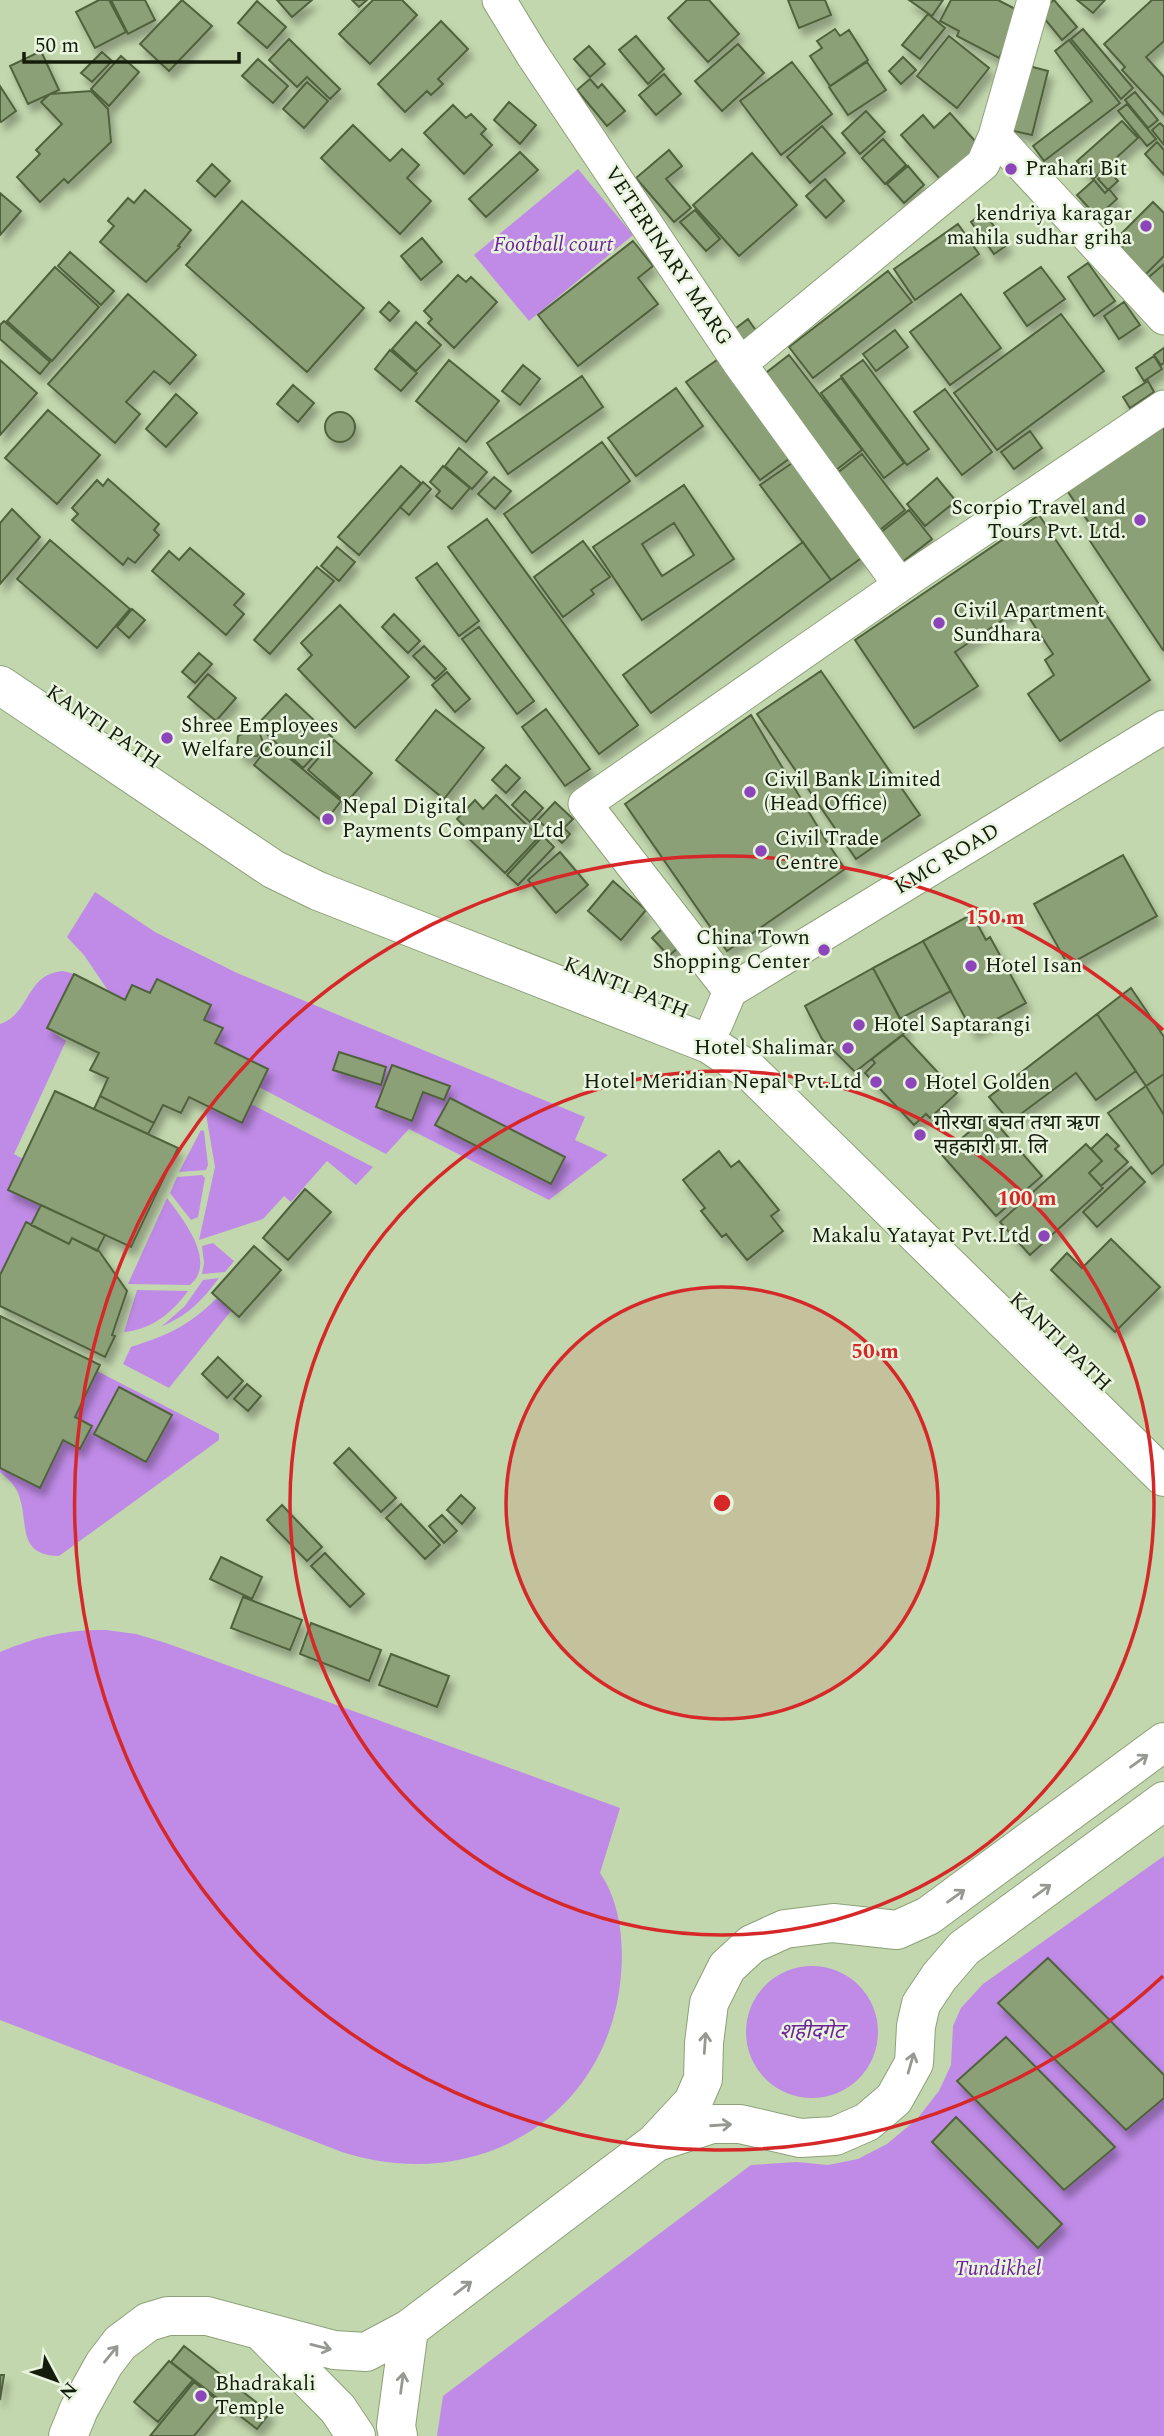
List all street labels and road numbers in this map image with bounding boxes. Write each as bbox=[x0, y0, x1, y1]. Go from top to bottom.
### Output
street label: VETERINARY MARG bbox=[596, 160, 740, 352]
street label: KANTI PATH bbox=[39, 677, 167, 777]
street label: KMC ROAD bbox=[888, 815, 1006, 903]
street label: KANTI PATH bbox=[559, 948, 693, 1028]
street label: KANTI PATH bbox=[1001, 1284, 1119, 1400]

